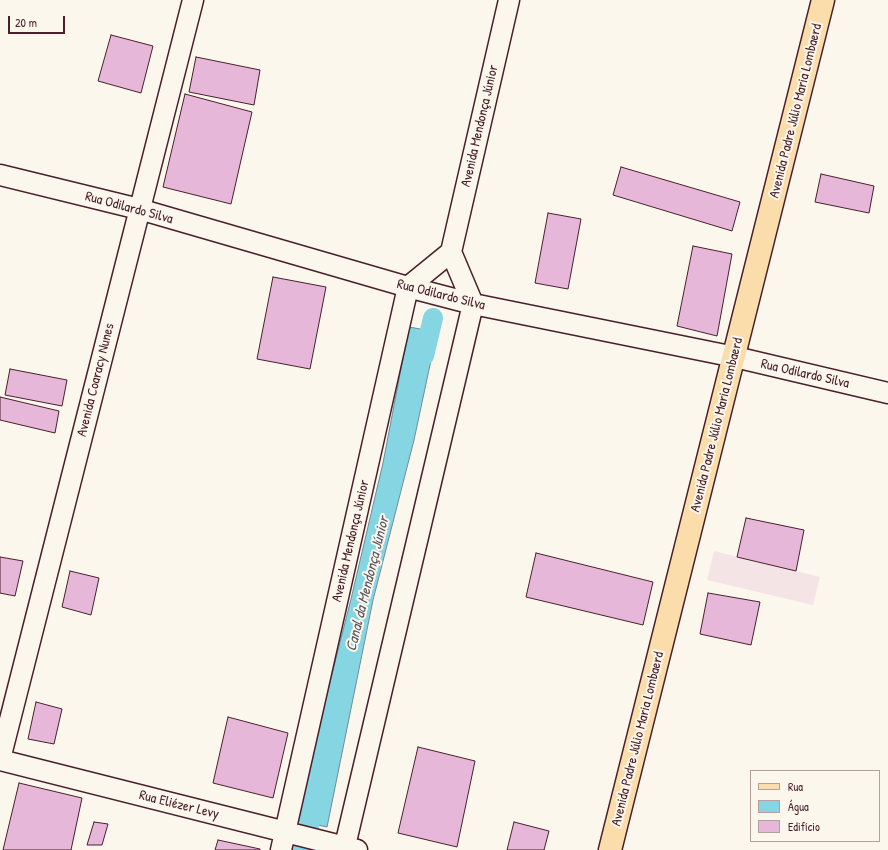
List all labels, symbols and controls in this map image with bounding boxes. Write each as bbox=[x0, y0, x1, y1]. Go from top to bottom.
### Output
scale bar bbox=[10, 8, 67, 34]
text: 20 m bbox=[15, 14, 37, 31]
street label: Avenida Padre Júlio Maria Lombaerd bbox=[766, 22, 826, 200]
street label: Avenida Mendonça Júnior bbox=[458, 63, 502, 189]
street label: Rua Odilardo Silva bbox=[83, 188, 175, 228]
street label: Rua Odilardo Silva bbox=[395, 276, 487, 314]
street label: Avenida Coaracy Nunes bbox=[74, 322, 118, 438]
street label: Avenida Padre Júlio Maria Lombaerd bbox=[687, 336, 747, 514]
street label: Rua Odilardo Silva bbox=[759, 356, 851, 392]
street label: Avenida Mendonça Júnior bbox=[329, 478, 373, 604]
water label: Canal da Mendonça Júnior bbox=[343, 515, 393, 653]
street label: Avenida Padre Júlio Maria Lombaerd bbox=[608, 650, 668, 828]
legend bbox=[750, 770, 880, 842]
text: Rua bbox=[788, 778, 803, 795]
street label: Rua Eliézer Levy bbox=[137, 787, 221, 823]
text: Água bbox=[788, 798, 809, 815]
text: Edifício bbox=[788, 818, 820, 835]

